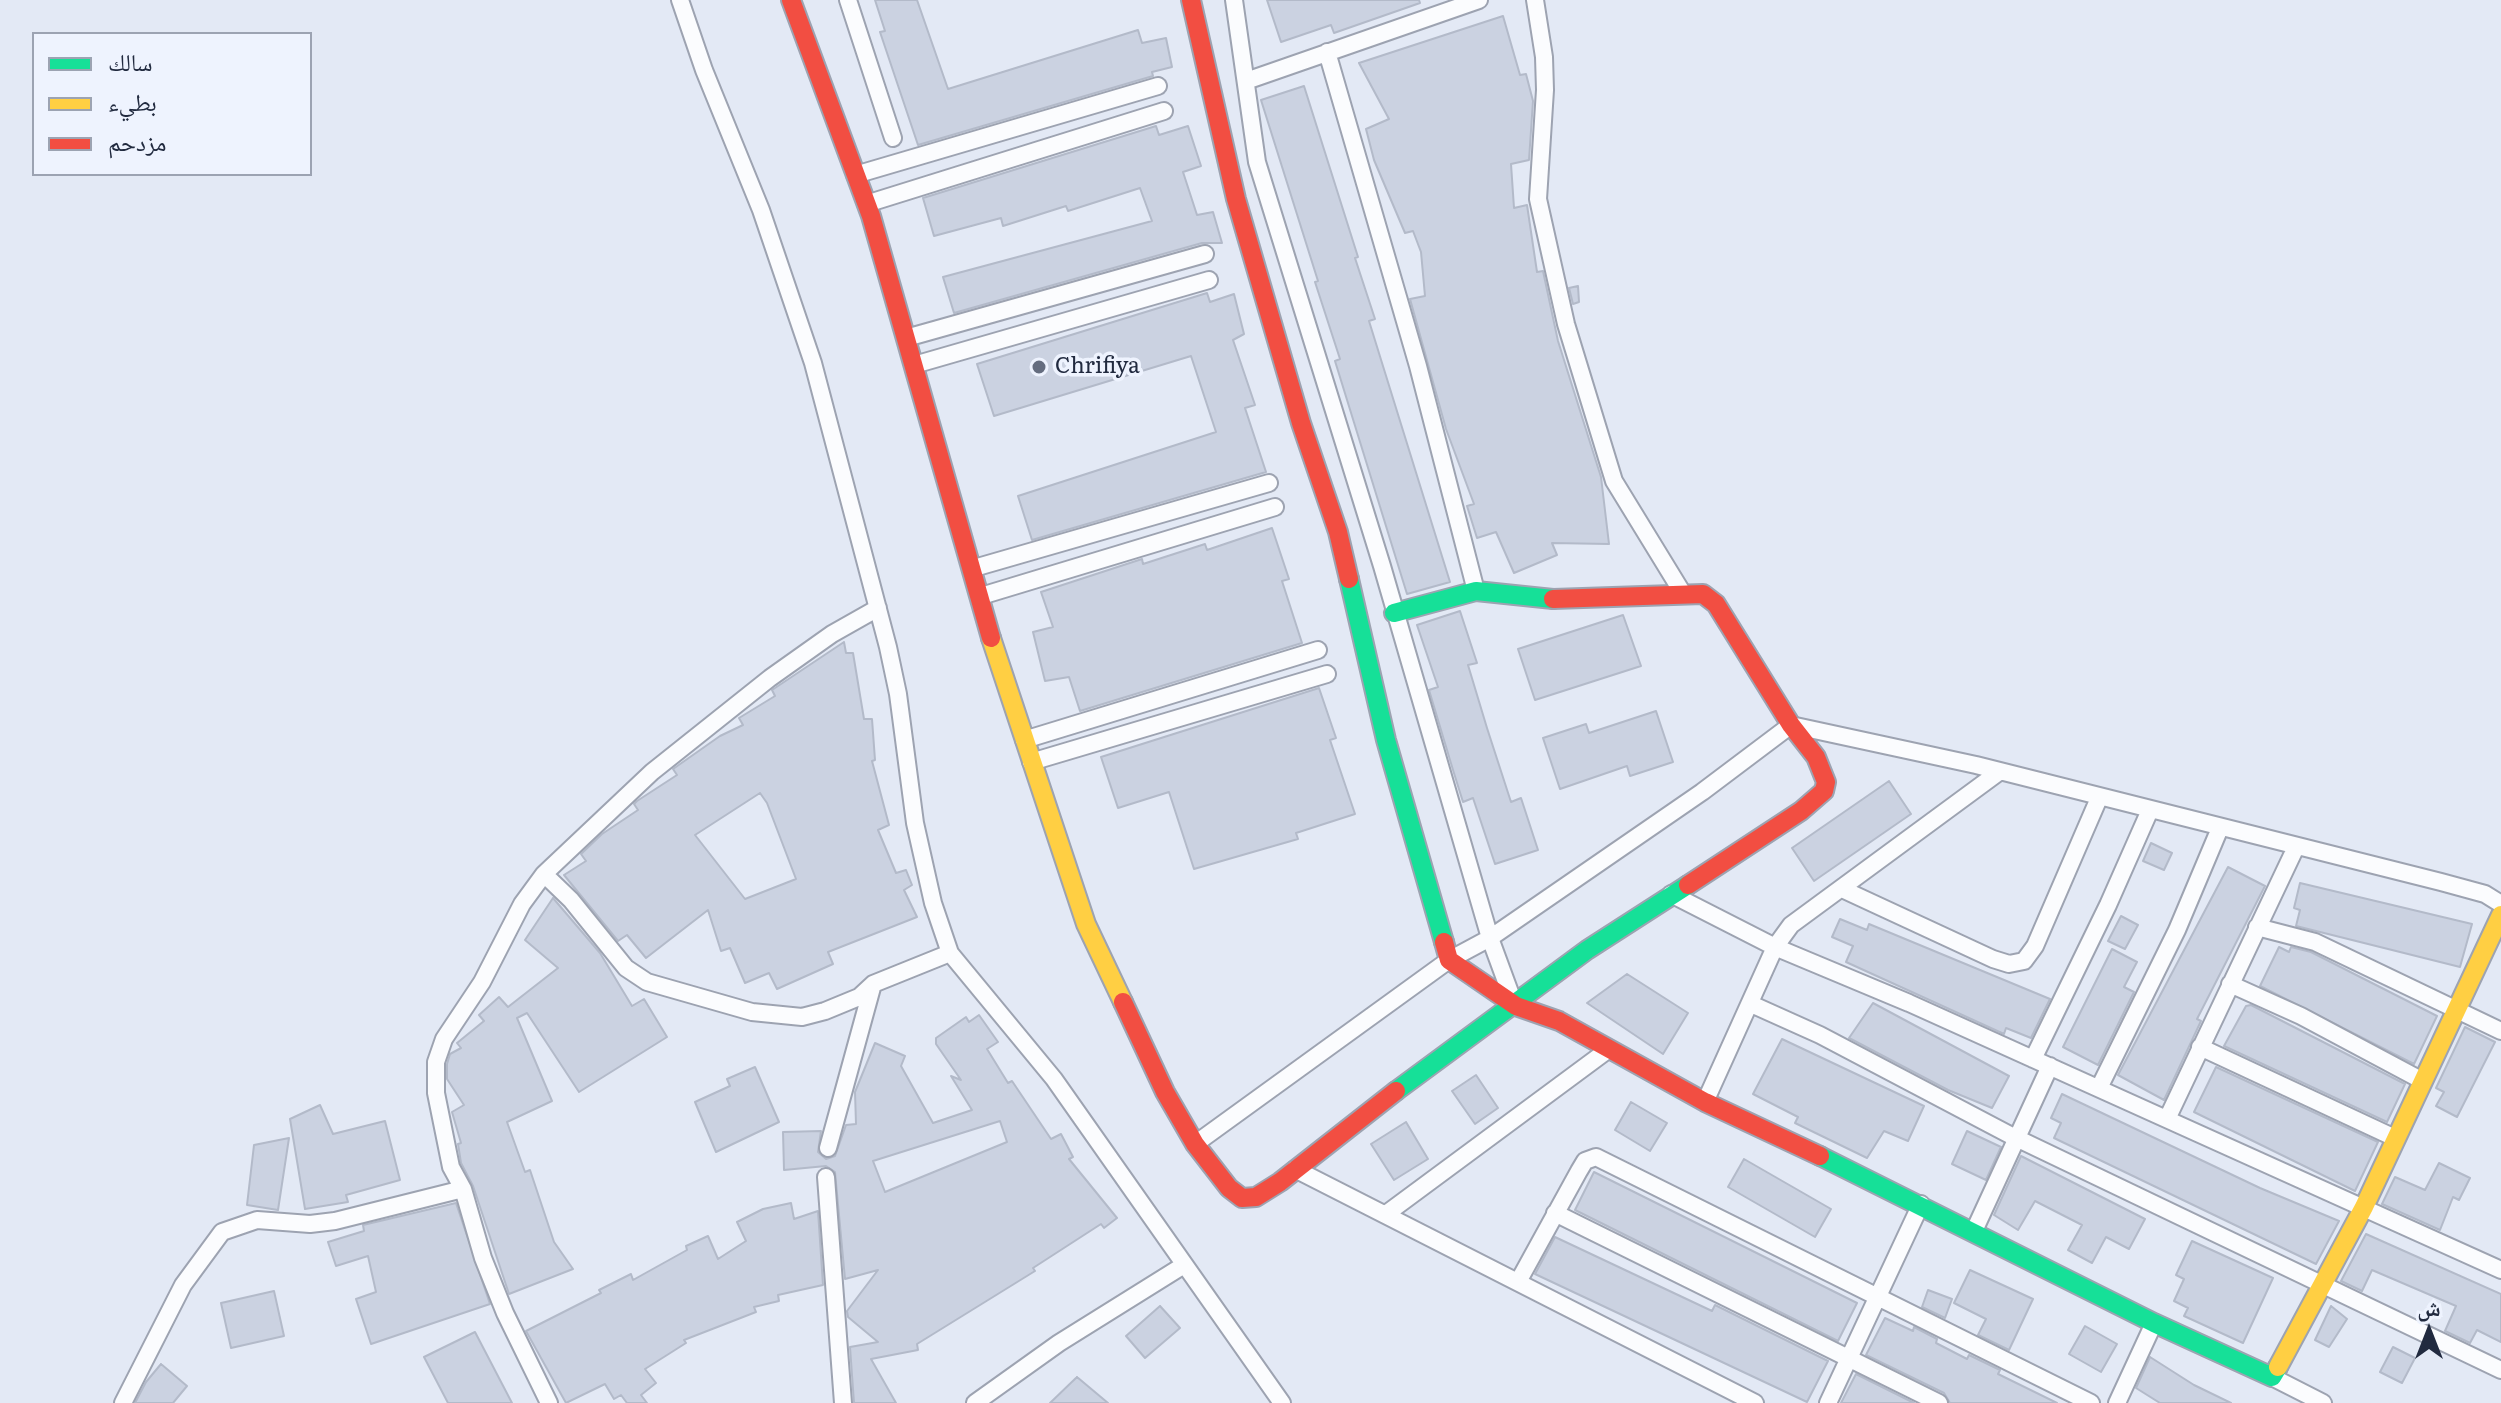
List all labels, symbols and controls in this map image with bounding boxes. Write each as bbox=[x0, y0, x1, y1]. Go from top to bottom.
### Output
legend bbox=[32, 32, 312, 176]
text: سالك bbox=[108, 43, 153, 78]
text: بطيء bbox=[108, 83, 157, 118]
text: مزدحم bbox=[108, 123, 167, 158]
place label: Chrifiya bbox=[1055, 354, 1140, 380]
marker: Chrifiya bbox=[1030, 358, 1048, 376]
text: ش bbox=[2417, 1290, 2441, 1323]
north arrow bbox=[2389, 1291, 2469, 1371]

